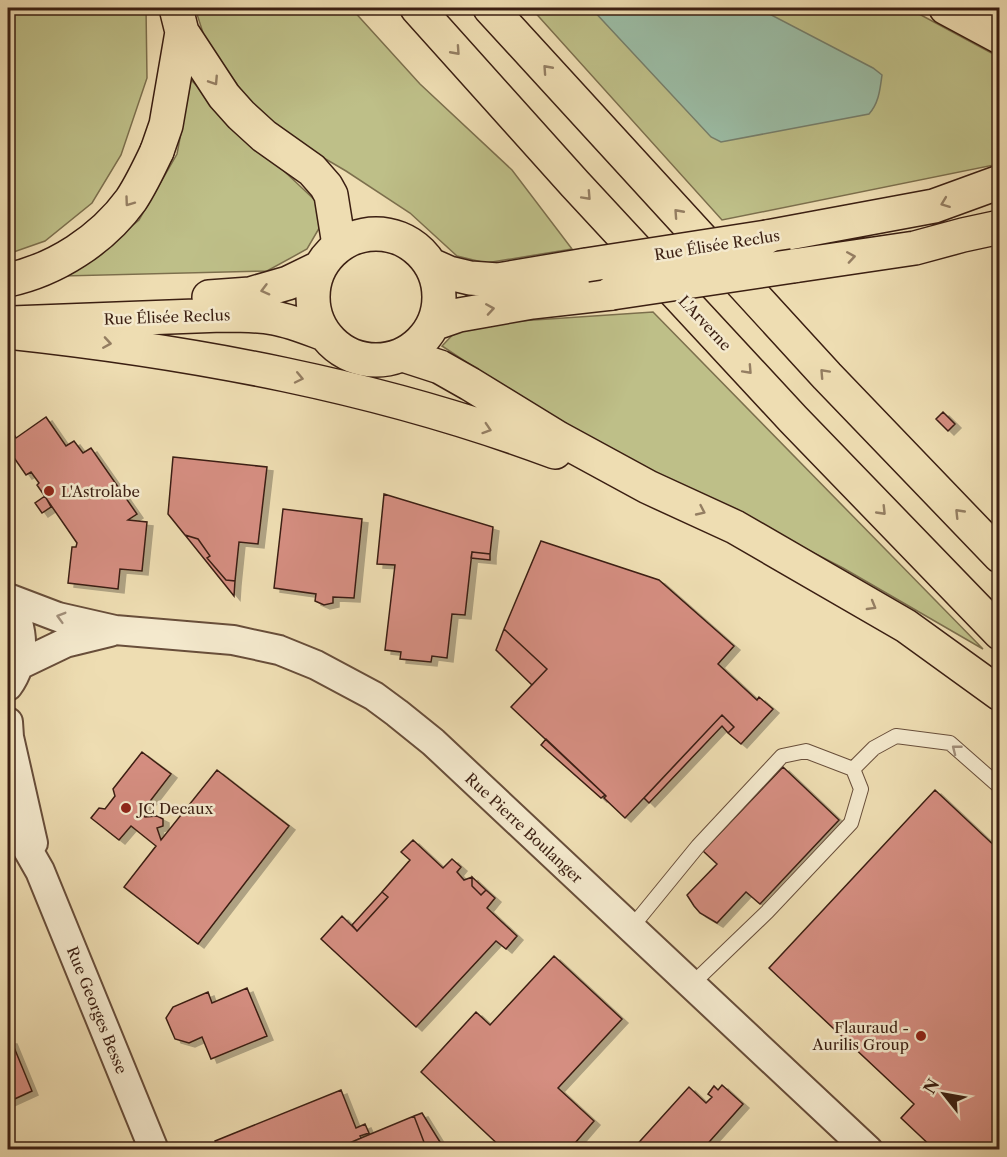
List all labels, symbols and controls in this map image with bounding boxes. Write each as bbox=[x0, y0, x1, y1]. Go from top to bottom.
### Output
one-way arrow bbox=[449, 44, 460, 55]
one-way arrow bbox=[543, 65, 554, 76]
one-way arrow bbox=[207, 74, 218, 85]
one-way arrow bbox=[580, 189, 591, 199]
one-way arrow bbox=[125, 195, 136, 206]
one-way arrow bbox=[940, 195, 951, 208]
one-way arrow bbox=[674, 209, 685, 220]
street label: Rue Élisée Reclus bbox=[653, 226, 781, 264]
one-way arrow bbox=[847, 252, 856, 264]
one-way arrow bbox=[260, 283, 271, 295]
street label: L'Arverne bbox=[675, 291, 735, 355]
one-way arrow bbox=[485, 304, 494, 316]
street label: Rue Élisée Reclus bbox=[103, 305, 231, 329]
one-way arrow bbox=[103, 337, 112, 349]
one-way arrow bbox=[741, 363, 752, 373]
one-way arrow bbox=[820, 369, 831, 379]
one-way arrow bbox=[294, 370, 304, 383]
one-way arrow bbox=[481, 422, 492, 434]
place label: L'Astrolabe bbox=[61, 482, 140, 501]
marker: L'Astrolabe bbox=[42, 484, 56, 498]
one-way arrow bbox=[695, 504, 706, 516]
one-way arrow bbox=[875, 505, 886, 515]
one-way arrow bbox=[955, 510, 966, 520]
one-way arrow bbox=[866, 599, 876, 610]
one-way arrow bbox=[56, 612, 67, 624]
one-way arrow bbox=[952, 745, 963, 756]
street label: Rue Pierre Boulanger bbox=[461, 769, 587, 888]
place label: JC Decaux bbox=[136, 799, 213, 818]
marker: JC Decaux bbox=[119, 801, 133, 815]
street label: Rue Georges Besse bbox=[63, 944, 131, 1076]
place label: Flauraud - Aurilis Group bbox=[812, 1018, 909, 1054]
marker: Flauraud - Aurilis Group bbox=[914, 1029, 928, 1043]
north arrow bbox=[914, 1064, 974, 1124]
text: N bbox=[919, 1075, 943, 1097]

